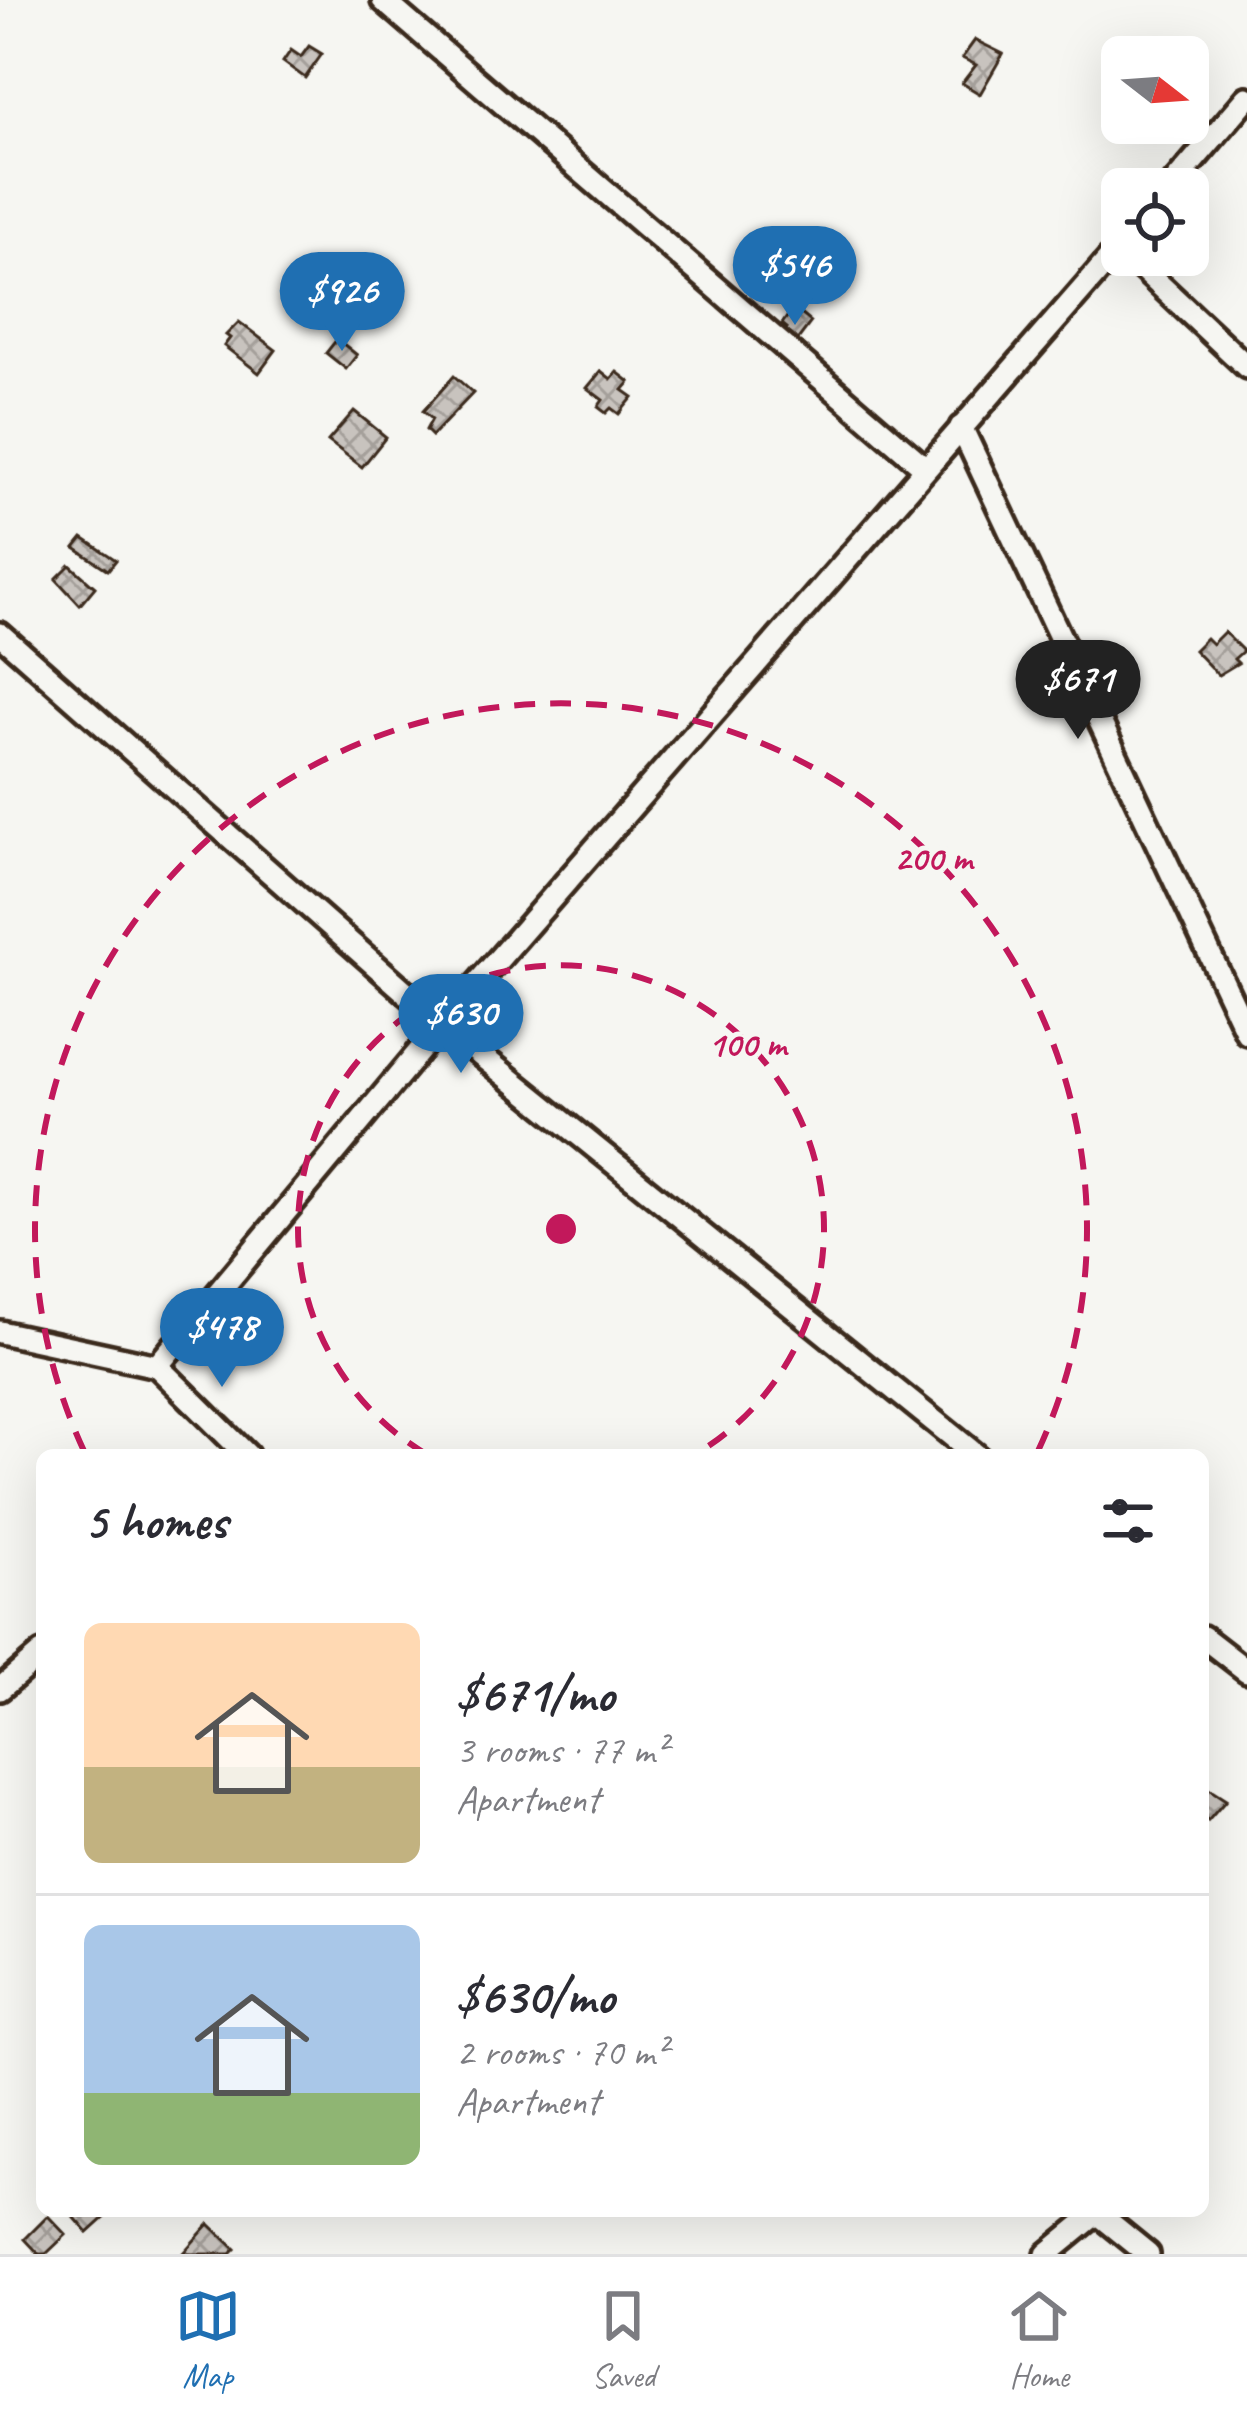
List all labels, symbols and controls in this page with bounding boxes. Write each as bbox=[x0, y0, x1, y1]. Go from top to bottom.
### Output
north arrow bbox=[1101, 36, 1209, 144]
map controls bbox=[1101, 36, 1209, 276]
button: locate bbox=[1101, 168, 1209, 276]
pin: $546 bbox=[724, 226, 866, 328]
text: $546 bbox=[760, 240, 830, 289]
pin: $926 bbox=[271, 252, 413, 354]
text: $926 bbox=[307, 266, 377, 315]
pin: $671 bbox=[1007, 640, 1149, 742]
text: $671 bbox=[1043, 654, 1113, 703]
text: 200 m bbox=[894, 835, 975, 881]
pin: $630 bbox=[390, 974, 532, 1076]
text: $630 bbox=[425, 988, 497, 1037]
text: 100 m bbox=[708, 1021, 789, 1067]
centre of rings bbox=[540, 1208, 582, 1250]
pin: $478 bbox=[151, 1288, 293, 1390]
text: $478 bbox=[187, 1302, 257, 1351]
icon: filters bbox=[1095, 1488, 1161, 1554]
text: 5 homes bbox=[84, 1489, 227, 1553]
text: $671/mo bbox=[456, 1662, 614, 1726]
icon: home bbox=[180, 1671, 324, 1815]
text: 3 rooms · 77 m² bbox=[456, 1726, 667, 1775]
text: Apartment bbox=[456, 1775, 599, 1824]
text: $630/mo bbox=[456, 1964, 614, 2028]
icon: home bbox=[180, 1973, 324, 2117]
text: 2 rooms · 70 m² bbox=[456, 2028, 667, 2077]
text: Apartment bbox=[456, 2077, 599, 2126]
tab: Map bbox=[175, 2283, 241, 2397]
tab: Saved bbox=[590, 2283, 656, 2397]
tab: Home bbox=[1006, 2283, 1072, 2397]

